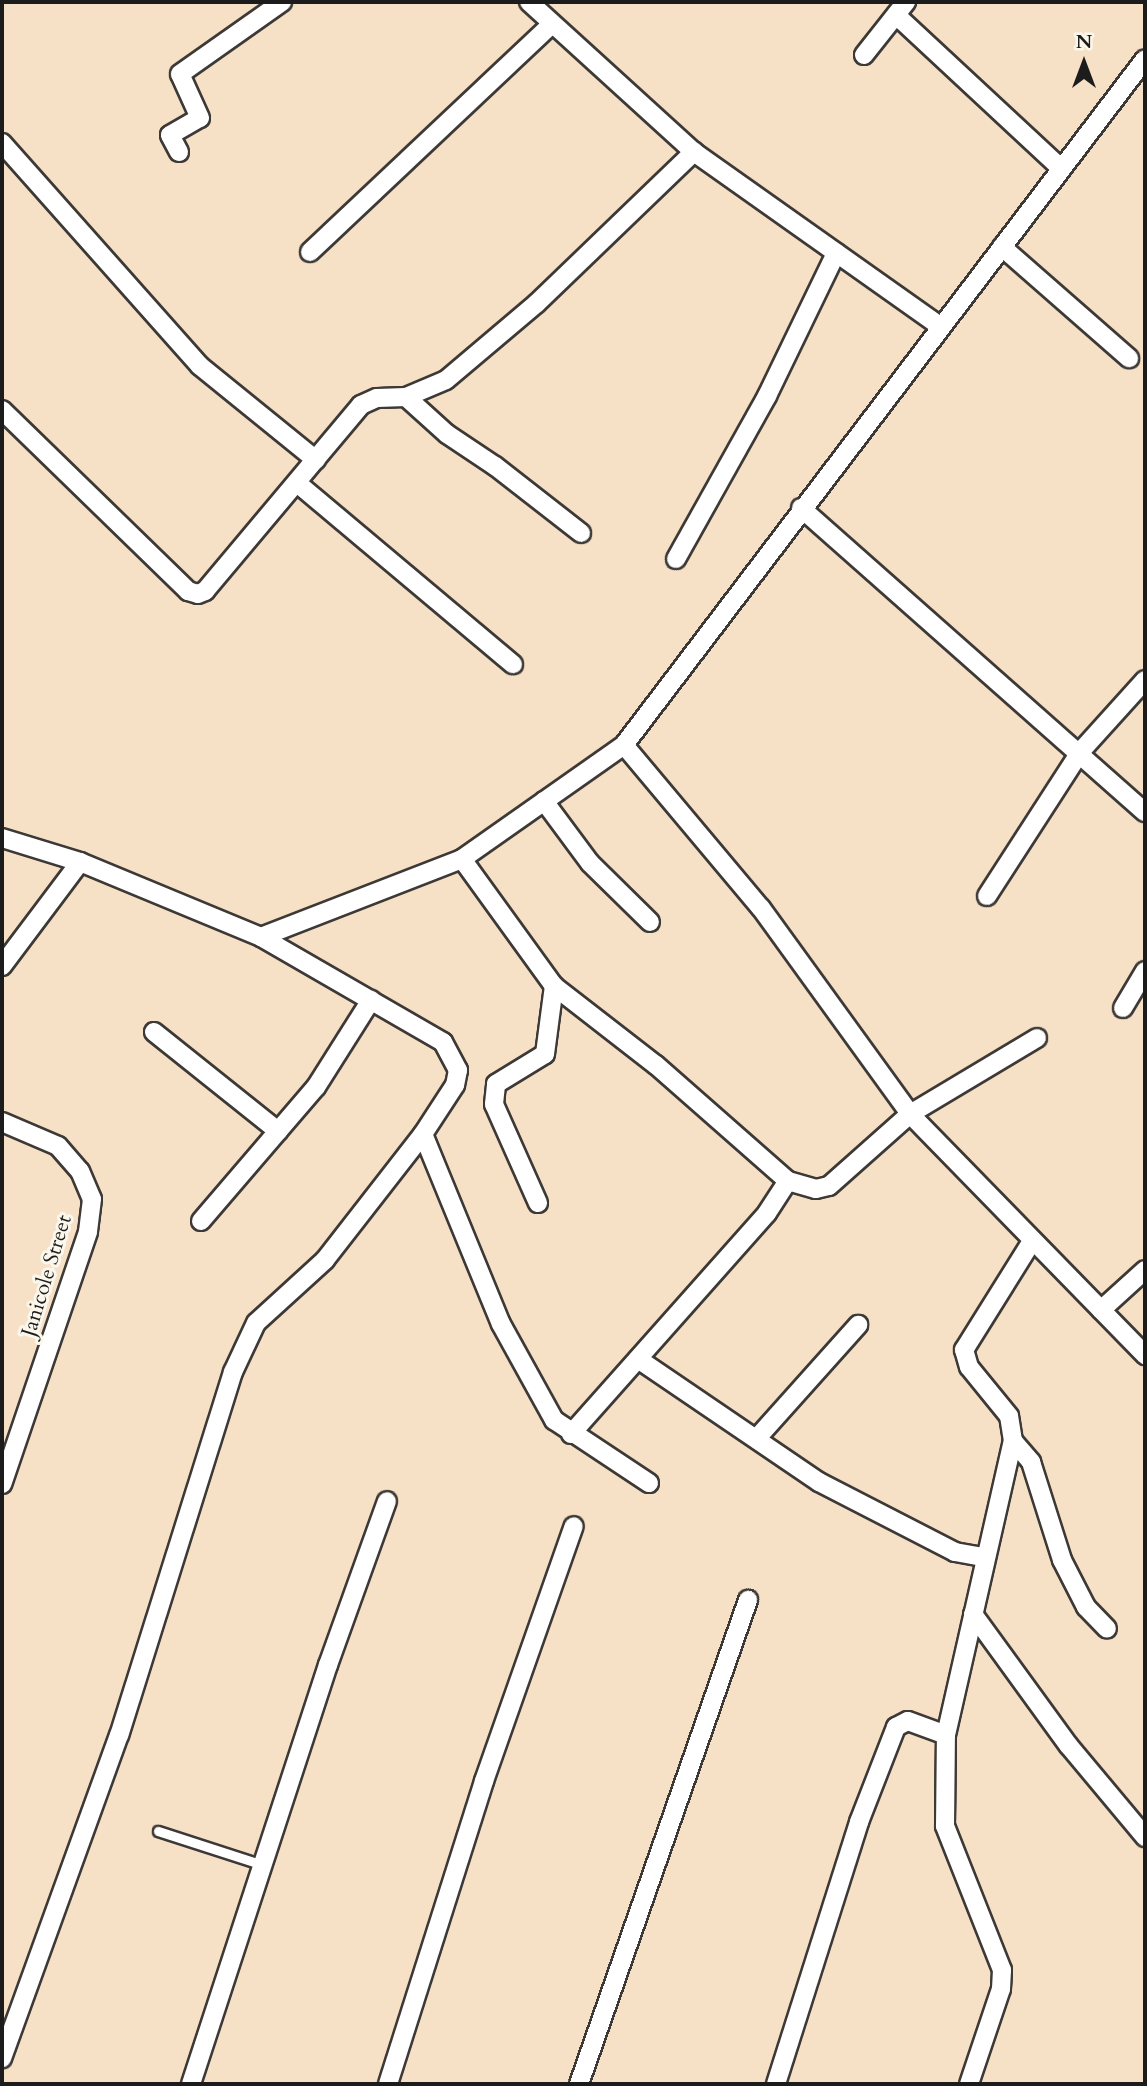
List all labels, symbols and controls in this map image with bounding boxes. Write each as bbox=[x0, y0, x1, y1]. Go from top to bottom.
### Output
north arrow bbox=[1049, 28, 1119, 98]
text: N bbox=[1076, 29, 1092, 55]
street label: Janicole Street bbox=[17, 1212, 77, 1340]

